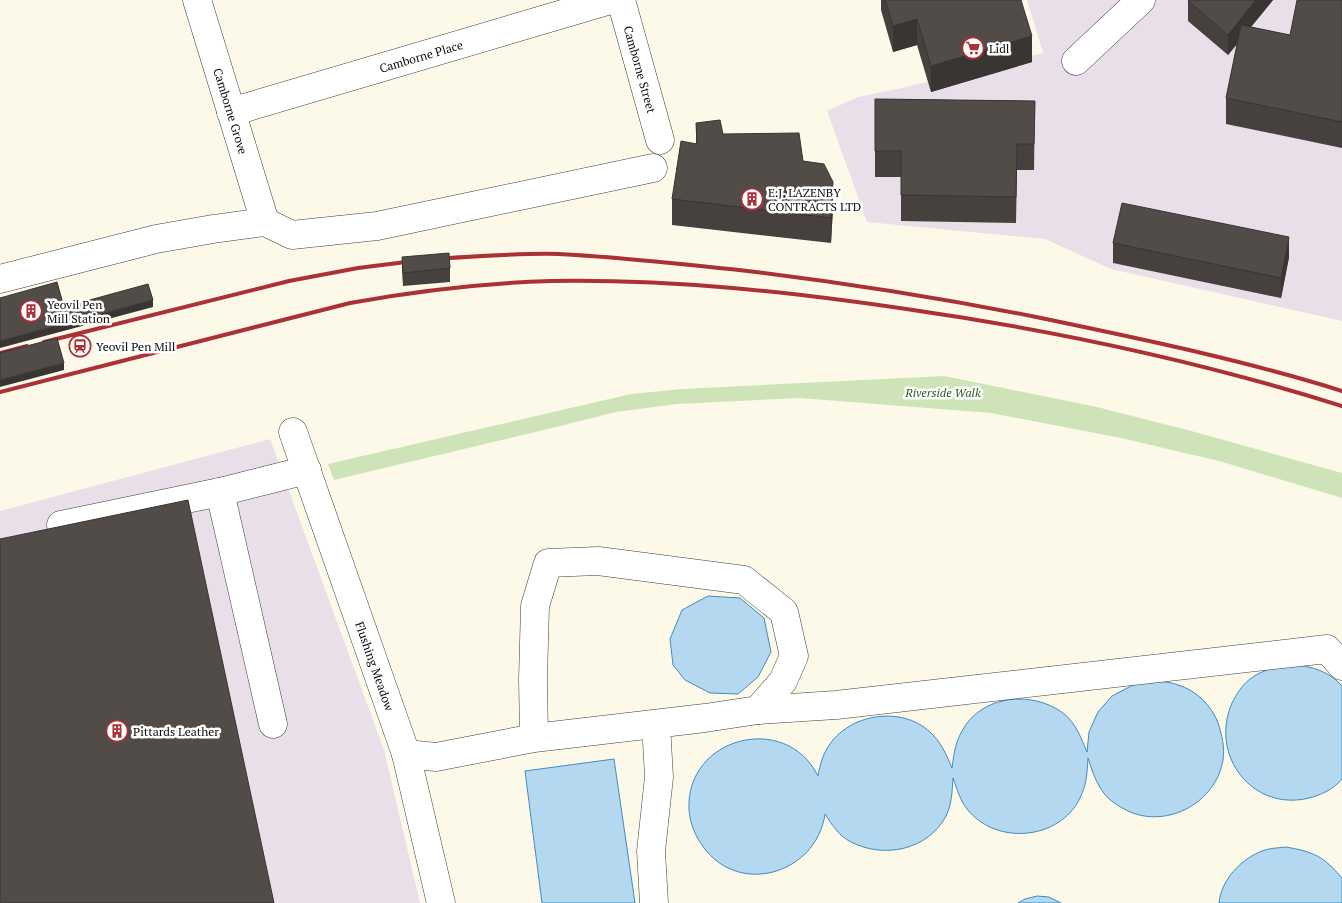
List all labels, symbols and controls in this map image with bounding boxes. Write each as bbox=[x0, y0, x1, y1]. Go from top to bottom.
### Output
street label: Camborne Street bbox=[621, 24, 660, 115]
street label: Camborne Place bbox=[377, 36, 464, 75]
supermarket icon: Lidl bbox=[961, 36, 985, 60]
place label: Lidl bbox=[989, 41, 1010, 56]
street label: Camborne Grove bbox=[211, 66, 251, 156]
place label: E.J. LAZENBY CONTRACTS LTD bbox=[768, 185, 861, 214]
building icon: E.J. LAZENBY CONTRACTS LTD bbox=[740, 187, 764, 211]
place label: Yeovil Pen Mill Station bbox=[47, 297, 110, 326]
building icon: Yeovil Pen Mill Station bbox=[19, 299, 43, 323]
station icon: Yeovil Pen Mill bbox=[68, 334, 92, 358]
place label: Yeovil Pen Mill bbox=[96, 339, 176, 354]
park label: Riverside Walk bbox=[904, 385, 981, 400]
street label: Flushing Meadow bbox=[353, 619, 398, 713]
building icon: Pittards Leather bbox=[105, 719, 129, 743]
place label: Pittards Leather bbox=[133, 724, 219, 739]

